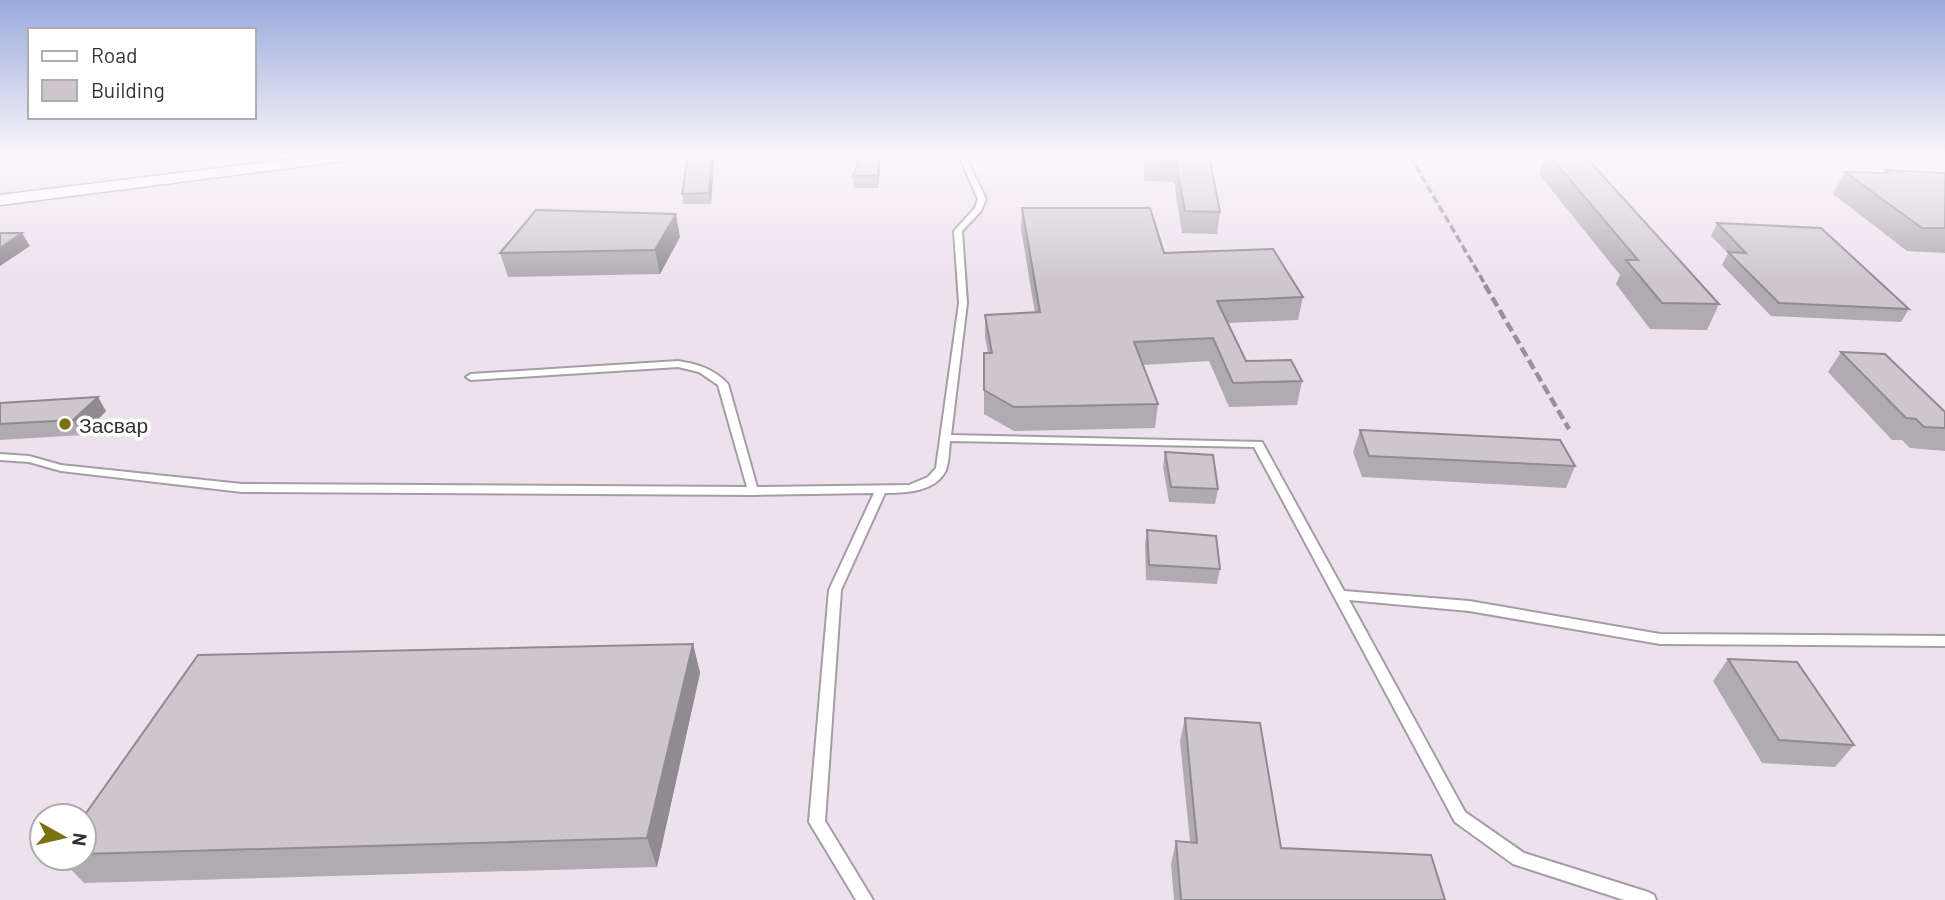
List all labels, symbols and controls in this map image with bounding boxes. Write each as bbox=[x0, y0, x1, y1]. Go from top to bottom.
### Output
legend bbox=[28, 28, 256, 119]
text: Road bbox=[91, 42, 137, 67]
text: Building bbox=[91, 77, 165, 102]
place label: Засвар bbox=[79, 412, 148, 437]
marker: Засвар bbox=[57, 416, 73, 432]
north arrow bbox=[28, 802, 98, 872]
text: N bbox=[68, 832, 93, 847]

